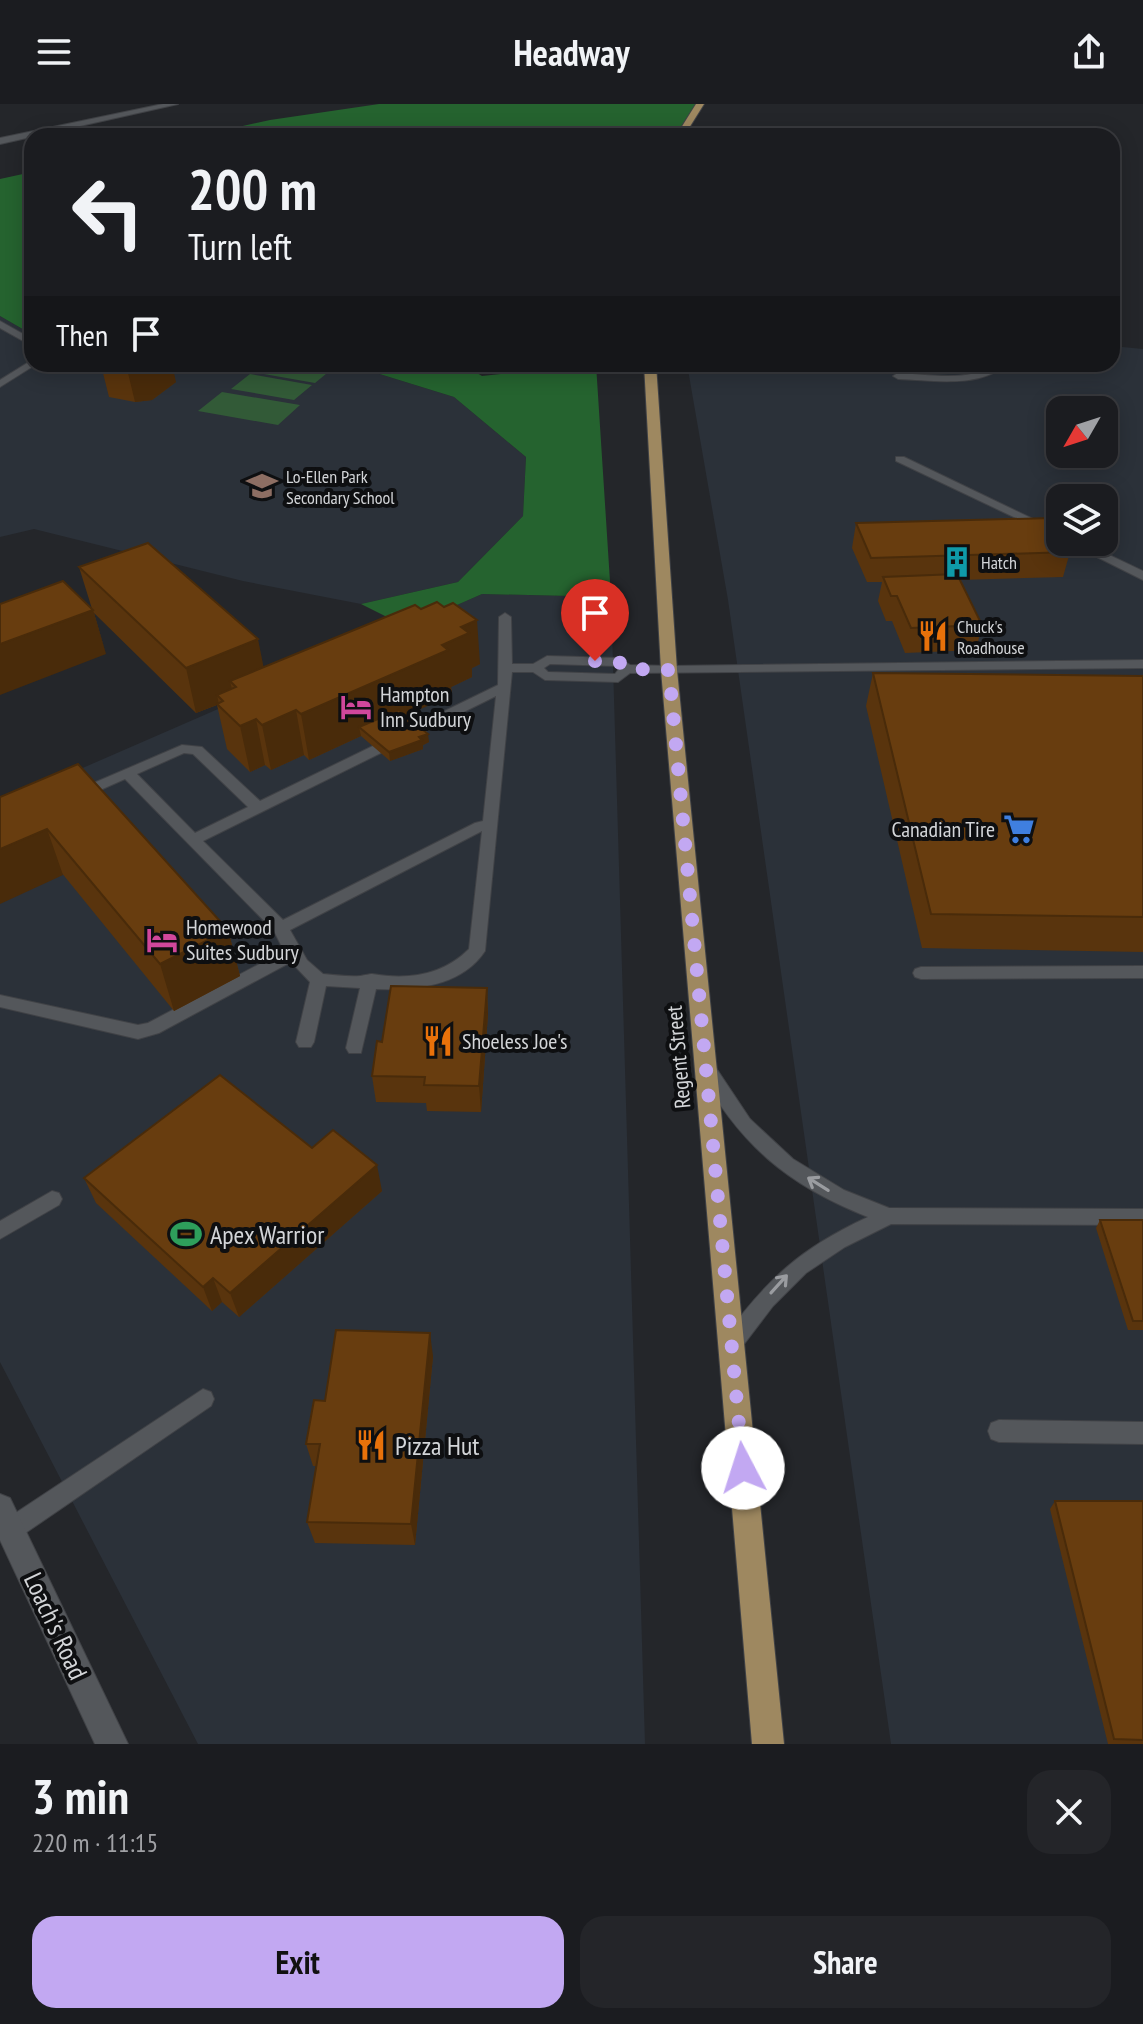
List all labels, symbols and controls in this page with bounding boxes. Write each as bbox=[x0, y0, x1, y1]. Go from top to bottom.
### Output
text: Headway bbox=[513, 29, 630, 76]
icon: menu bbox=[32, 30, 76, 74]
icon: share bbox=[1067, 30, 1111, 74]
text: 200 m bbox=[188, 153, 317, 225]
icon: left bbox=[56, 160, 160, 264]
text: Turn left bbox=[188, 223, 292, 270]
icon: arrive bbox=[124, 312, 168, 356]
text: Then bbox=[56, 315, 108, 354]
north arrow bbox=[1046, 396, 1118, 468]
map controls bbox=[1046, 396, 1118, 556]
place label: Lo-Ellen Park Secondary School bbox=[286, 465, 395, 509]
school or university icon: Lo-Ellen Park Secondary School bbox=[245, 469, 279, 503]
button: layers bbox=[1046, 484, 1118, 556]
building icon: Hatch bbox=[940, 545, 974, 579]
place label: Hatch bbox=[981, 551, 1017, 574]
pin bbox=[561, 579, 629, 661]
icon: arrive bbox=[573, 591, 617, 635]
place label: Chuck's Roadhouse bbox=[957, 615, 1025, 659]
restaurant icon: Chuck's Roadhouse bbox=[916, 619, 950, 653]
place label: Hampton Inn Sudbury bbox=[380, 680, 472, 733]
hotel icon: Hampton Inn Sudbury bbox=[339, 690, 373, 724]
supermarket icon: Canadian Tire bbox=[1002, 812, 1036, 846]
place label: Canadian Tire bbox=[891, 815, 995, 843]
place label: Homewood Suites Sudbury bbox=[186, 913, 299, 966]
hotel icon: Homewood Suites Sudbury bbox=[145, 923, 179, 957]
street label: Regent Street bbox=[660, 1004, 696, 1110]
restaurant icon: Shoeless Joe's bbox=[421, 1024, 455, 1058]
place label: Shoeless Joe's bbox=[462, 1027, 567, 1055]
one-way arrow bbox=[807, 1176, 829, 1193]
sports icon: Apex Warrior bbox=[169, 1217, 203, 1251]
place label: Apex Warrior bbox=[210, 1218, 324, 1251]
one-way arrow bbox=[770, 1274, 788, 1294]
position arrow bbox=[701, 1426, 785, 1510]
restaurant icon: Pizza Hut bbox=[354, 1428, 388, 1462]
place label: Pizza Hut bbox=[395, 1429, 479, 1462]
street label: Loach's Road bbox=[17, 1567, 95, 1685]
text: 3 min bbox=[32, 1765, 129, 1827]
button: close bbox=[1027, 1770, 1111, 1854]
text: 220 m · 11:15 bbox=[32, 1826, 158, 1859]
button: Exit bbox=[32, 1916, 564, 2008]
button: Share bbox=[580, 1916, 1111, 2008]

